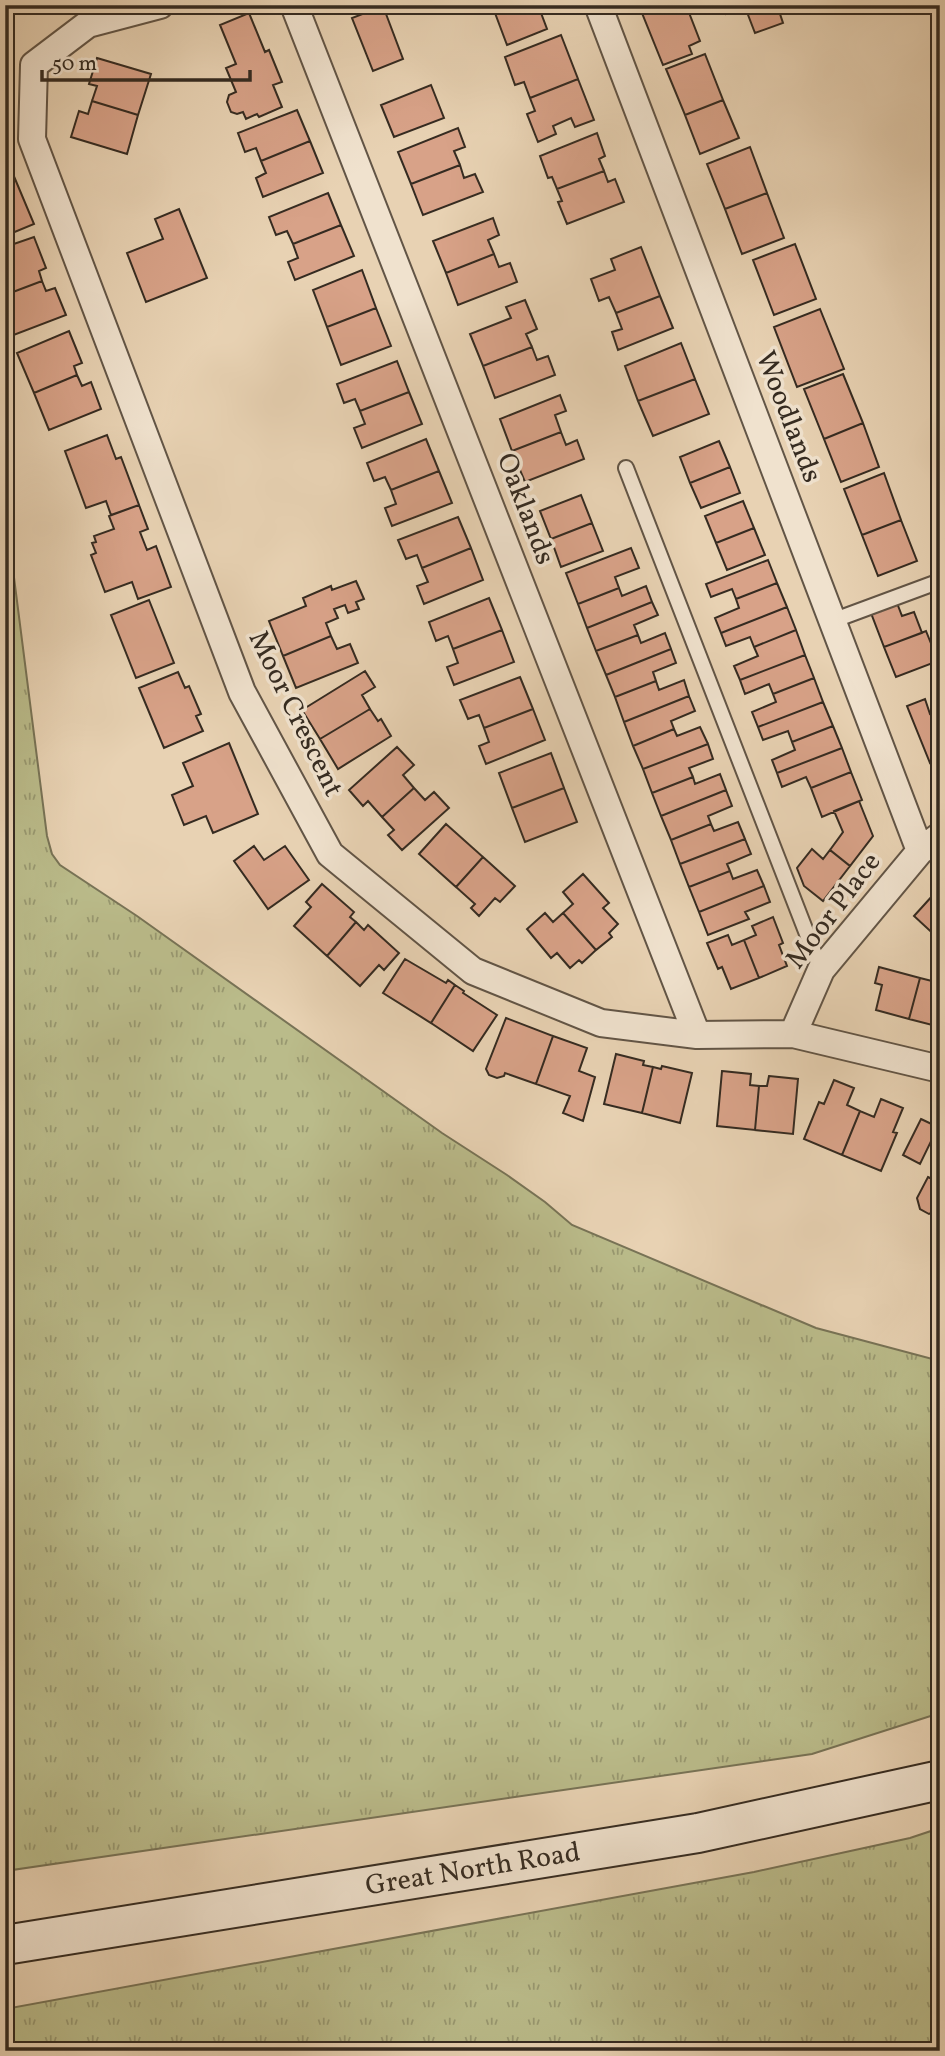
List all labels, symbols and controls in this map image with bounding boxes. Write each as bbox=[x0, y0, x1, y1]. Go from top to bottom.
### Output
scale bar bbox=[42, 38, 250, 82]
text: 50 m bbox=[52, 50, 97, 79]
street label: Woodlands bbox=[745, 345, 831, 489]
street label: Oaklands bbox=[486, 448, 564, 570]
street label: Moor Crescent bbox=[238, 624, 352, 804]
street label: Moor Place bbox=[777, 845, 891, 977]
street label: Great North Road bbox=[363, 1833, 583, 1906]

